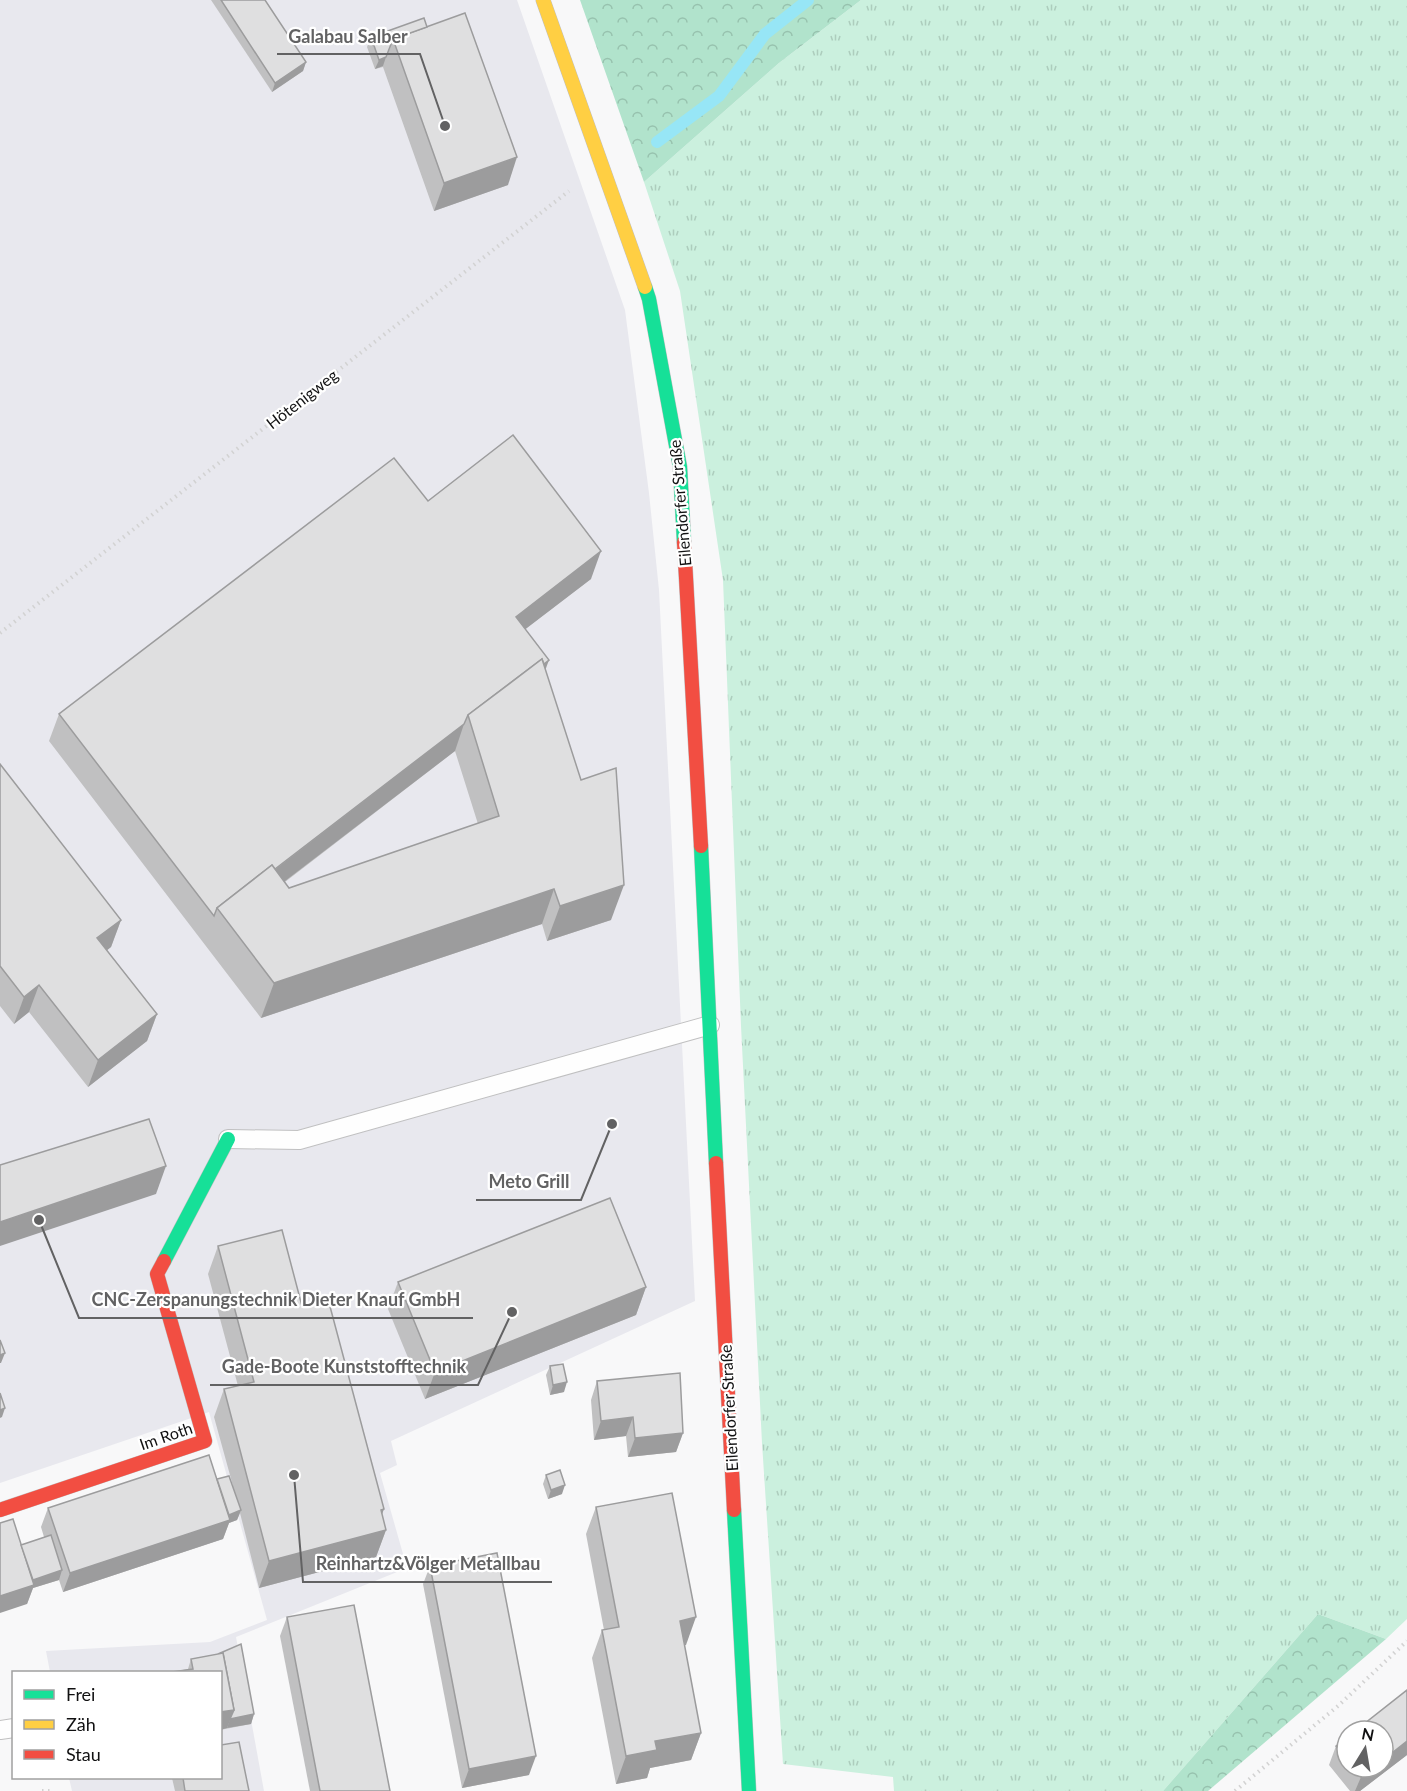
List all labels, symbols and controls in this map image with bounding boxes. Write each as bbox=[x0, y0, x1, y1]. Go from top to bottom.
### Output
callout: Galabau Salber bbox=[277, 18, 420, 54]
text: Galabau Salber bbox=[288, 25, 408, 47]
street label: Hötenigweg bbox=[262, 365, 341, 432]
street label: Eilendorfer Straße bbox=[665, 439, 694, 567]
callout: Meto Grill bbox=[476, 1164, 581, 1200]
text: Meto Grill bbox=[489, 1170, 569, 1192]
callout: CNC-Zerspanungstechnik Dieter Knauf GmbH bbox=[79, 1282, 473, 1318]
text: CNC-Zerspanungstechnik Dieter Knauf GmbH bbox=[92, 1288, 460, 1310]
street label: Eilendorfer Straße bbox=[716, 1344, 741, 1472]
callout: Gade-Boote Kunststofftechnik bbox=[210, 1349, 478, 1385]
text: Gade-Boote Kunststofftechnik bbox=[222, 1355, 467, 1377]
street label: Im Roth bbox=[137, 1418, 195, 1453]
callout: Reinhartz&Völger Metallbau bbox=[303, 1546, 552, 1582]
text: Reinhartz&Völger Metallbau bbox=[316, 1552, 540, 1574]
legend bbox=[12, 1671, 222, 1779]
text: Frei bbox=[66, 1683, 95, 1705]
text: Zäh bbox=[66, 1713, 96, 1735]
north arrow bbox=[1335, 1719, 1395, 1779]
text: N bbox=[1360, 1723, 1376, 1744]
text: Stau bbox=[66, 1743, 101, 1765]

